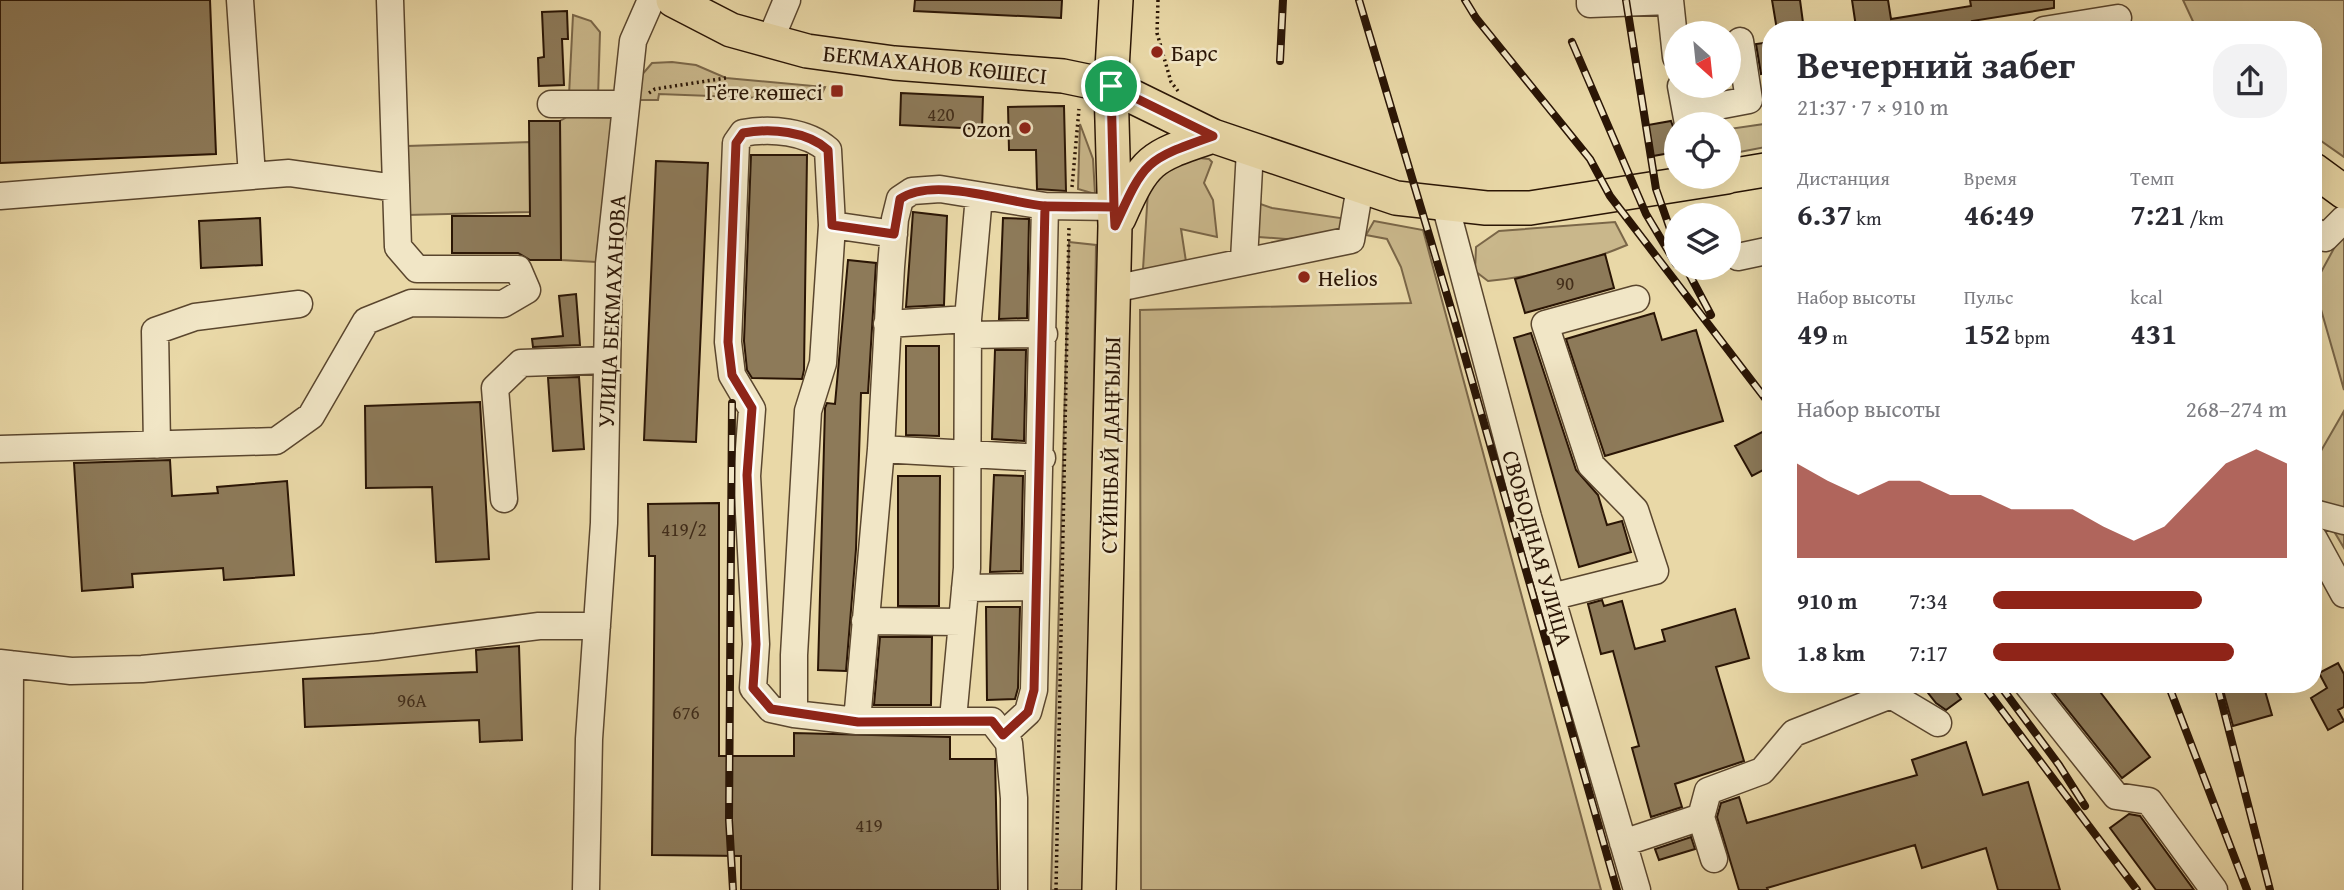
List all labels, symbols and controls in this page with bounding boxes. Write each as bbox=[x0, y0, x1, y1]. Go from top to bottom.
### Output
north arrow bbox=[1664, 21, 1741, 98]
map controls bbox=[1664, 21, 1741, 280]
street label: БЕКМАХАНОВ КӨШЕСІ bbox=[821, 36, 1049, 92]
place label: Барс bbox=[1171, 36, 1218, 69]
text: Вечерний забег bbox=[1797, 36, 2075, 92]
marker: Барс bbox=[1149, 44, 1165, 60]
button: share bbox=[2213, 44, 2287, 118]
pin bbox=[1081, 56, 1141, 116]
icon: arrive bbox=[1092, 67, 1130, 105]
place label: Гёте көшесі bbox=[705, 75, 823, 108]
marker: Гёте көшесі bbox=[829, 83, 845, 99]
text: 21:37 · 7 × 910 m bbox=[1797, 90, 1949, 123]
house number: 420 bbox=[927, 100, 955, 128]
place label: Ozon bbox=[962, 112, 1011, 145]
button: locate bbox=[1664, 112, 1741, 189]
marker: Ozon bbox=[1017, 120, 1033, 136]
text: Дистанция bbox=[1797, 164, 1890, 192]
text: Время bbox=[1964, 164, 2017, 192]
text: Темп bbox=[2130, 164, 2174, 192]
text: 6.37 bbox=[1797, 192, 1852, 236]
text: 46:49 bbox=[1964, 192, 2034, 236]
text: 7:21 bbox=[2130, 192, 2185, 236]
street label: УЛИЦА БЕКМАХАНОВА bbox=[588, 194, 634, 428]
button: layers bbox=[1664, 203, 1741, 280]
text: km bbox=[1852, 204, 1881, 232]
text: /km bbox=[2185, 204, 2224, 232]
place label: Helios bbox=[1318, 261, 1378, 294]
marker: Helios bbox=[1296, 269, 1312, 285]
house number: 90 bbox=[1556, 269, 1574, 297]
text: Набор высоты bbox=[1797, 283, 1916, 311]
text: Пульс bbox=[1964, 283, 2013, 311]
text: kcal bbox=[2130, 283, 2163, 311]
text: 49 bbox=[1797, 311, 1828, 355]
text: 152 bbox=[1964, 311, 2010, 355]
text: 431 bbox=[2130, 311, 2177, 355]
text: m bbox=[1828, 323, 1848, 351]
text: bpm bbox=[2010, 323, 2050, 351]
street label: СҮЙІНБАЙ ДАҢҒЫЛЫ bbox=[1092, 336, 1128, 554]
text: Набор высоты bbox=[1797, 392, 1941, 425]
text: 268–274 m bbox=[2186, 392, 2287, 425]
street label: СВОБОДНАЯ УЛИЦА bbox=[1494, 446, 1582, 650]
house number: 419/2 bbox=[661, 515, 707, 543]
text: 910 m bbox=[1797, 584, 1858, 617]
text: 7:34 bbox=[1909, 584, 1948, 617]
text: 1.8 km bbox=[1797, 636, 1865, 669]
text: 7:17 bbox=[1909, 636, 1948, 669]
house number: 96А bbox=[397, 686, 427, 714]
house number: 676 bbox=[672, 698, 700, 726]
house number: 419 bbox=[855, 811, 883, 839]

